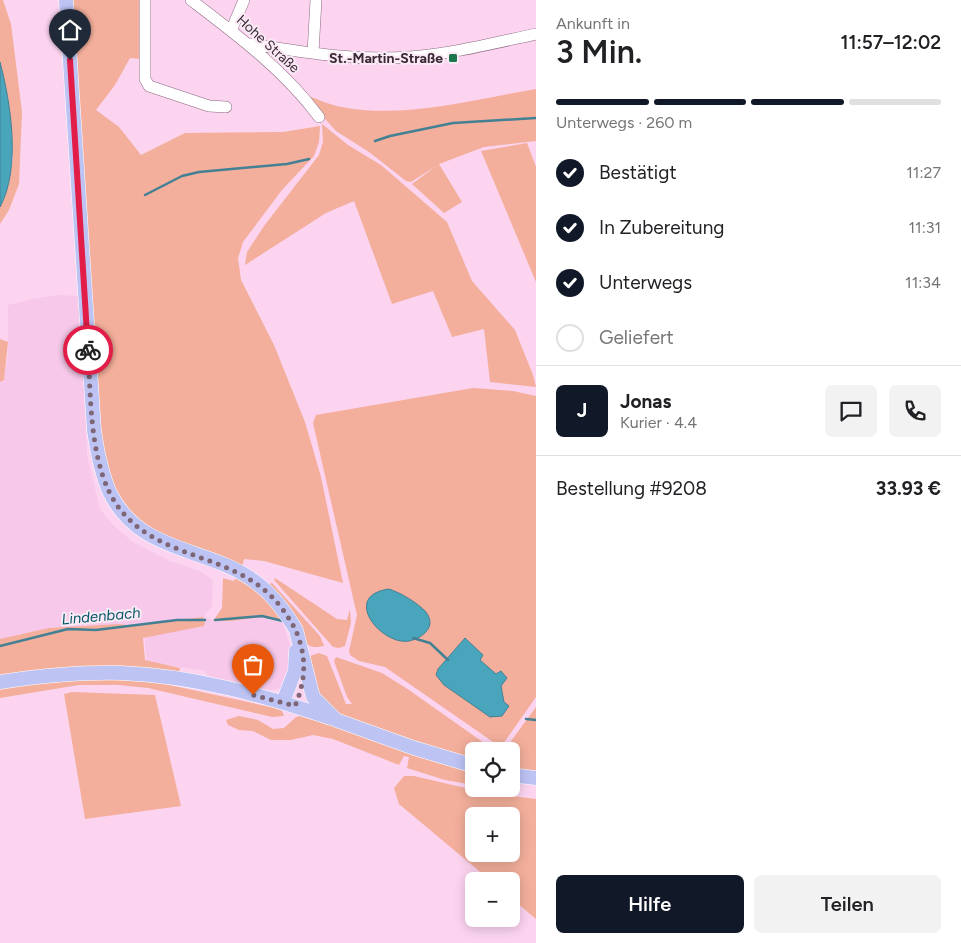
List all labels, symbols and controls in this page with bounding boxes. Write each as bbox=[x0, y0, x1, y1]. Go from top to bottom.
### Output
pin bbox=[49, 9, 91, 60]
street label: Hohe Straße bbox=[233, 11, 303, 77]
text: Ankunft in bbox=[556, 14, 630, 33]
icon: home bbox=[56, 16, 84, 44]
text: 11:57–12:02 bbox=[841, 31, 941, 54]
text: 3 Min. bbox=[556, 33, 642, 71]
place label: St.-Martin-Straße bbox=[329, 50, 443, 67]
marker: St.-Martin-Straße bbox=[447, 52, 459, 64]
text: Unterwegs · 260 m bbox=[556, 113, 692, 132]
icon: check bbox=[556, 159, 584, 187]
text: Bestätigt bbox=[599, 161, 677, 184]
text: 11:27 bbox=[906, 163, 941, 182]
icon: check bbox=[556, 214, 584, 242]
text: In Zubereitung bbox=[599, 216, 724, 239]
text: 11:31 bbox=[908, 218, 941, 237]
icon: check bbox=[556, 269, 584, 297]
text: Unterwegs bbox=[599, 271, 692, 294]
text: 11:34 bbox=[905, 273, 941, 292]
courier bbox=[63, 325, 113, 375]
text: Geliefert bbox=[599, 326, 674, 349]
icon: bike bbox=[74, 336, 102, 364]
button: chat bbox=[825, 385, 877, 437]
button: phone bbox=[889, 385, 941, 437]
text: Jonas bbox=[620, 390, 671, 413]
text: J bbox=[577, 399, 587, 422]
text: Kurier · 4.4 bbox=[620, 413, 697, 432]
text: Bestellung #9208 bbox=[556, 477, 707, 500]
text: 33.93 € bbox=[876, 477, 941, 500]
water label: Lindenbach bbox=[61, 604, 141, 628]
pin bbox=[232, 644, 274, 695]
icon: bag bbox=[239, 651, 267, 679]
map controls bbox=[465, 742, 520, 927]
button: locate bbox=[465, 742, 520, 797]
button: + bbox=[465, 807, 520, 862]
button: − bbox=[465, 872, 520, 927]
button: Hilfe bbox=[556, 875, 744, 933]
button: Teilen bbox=[754, 875, 941, 933]

